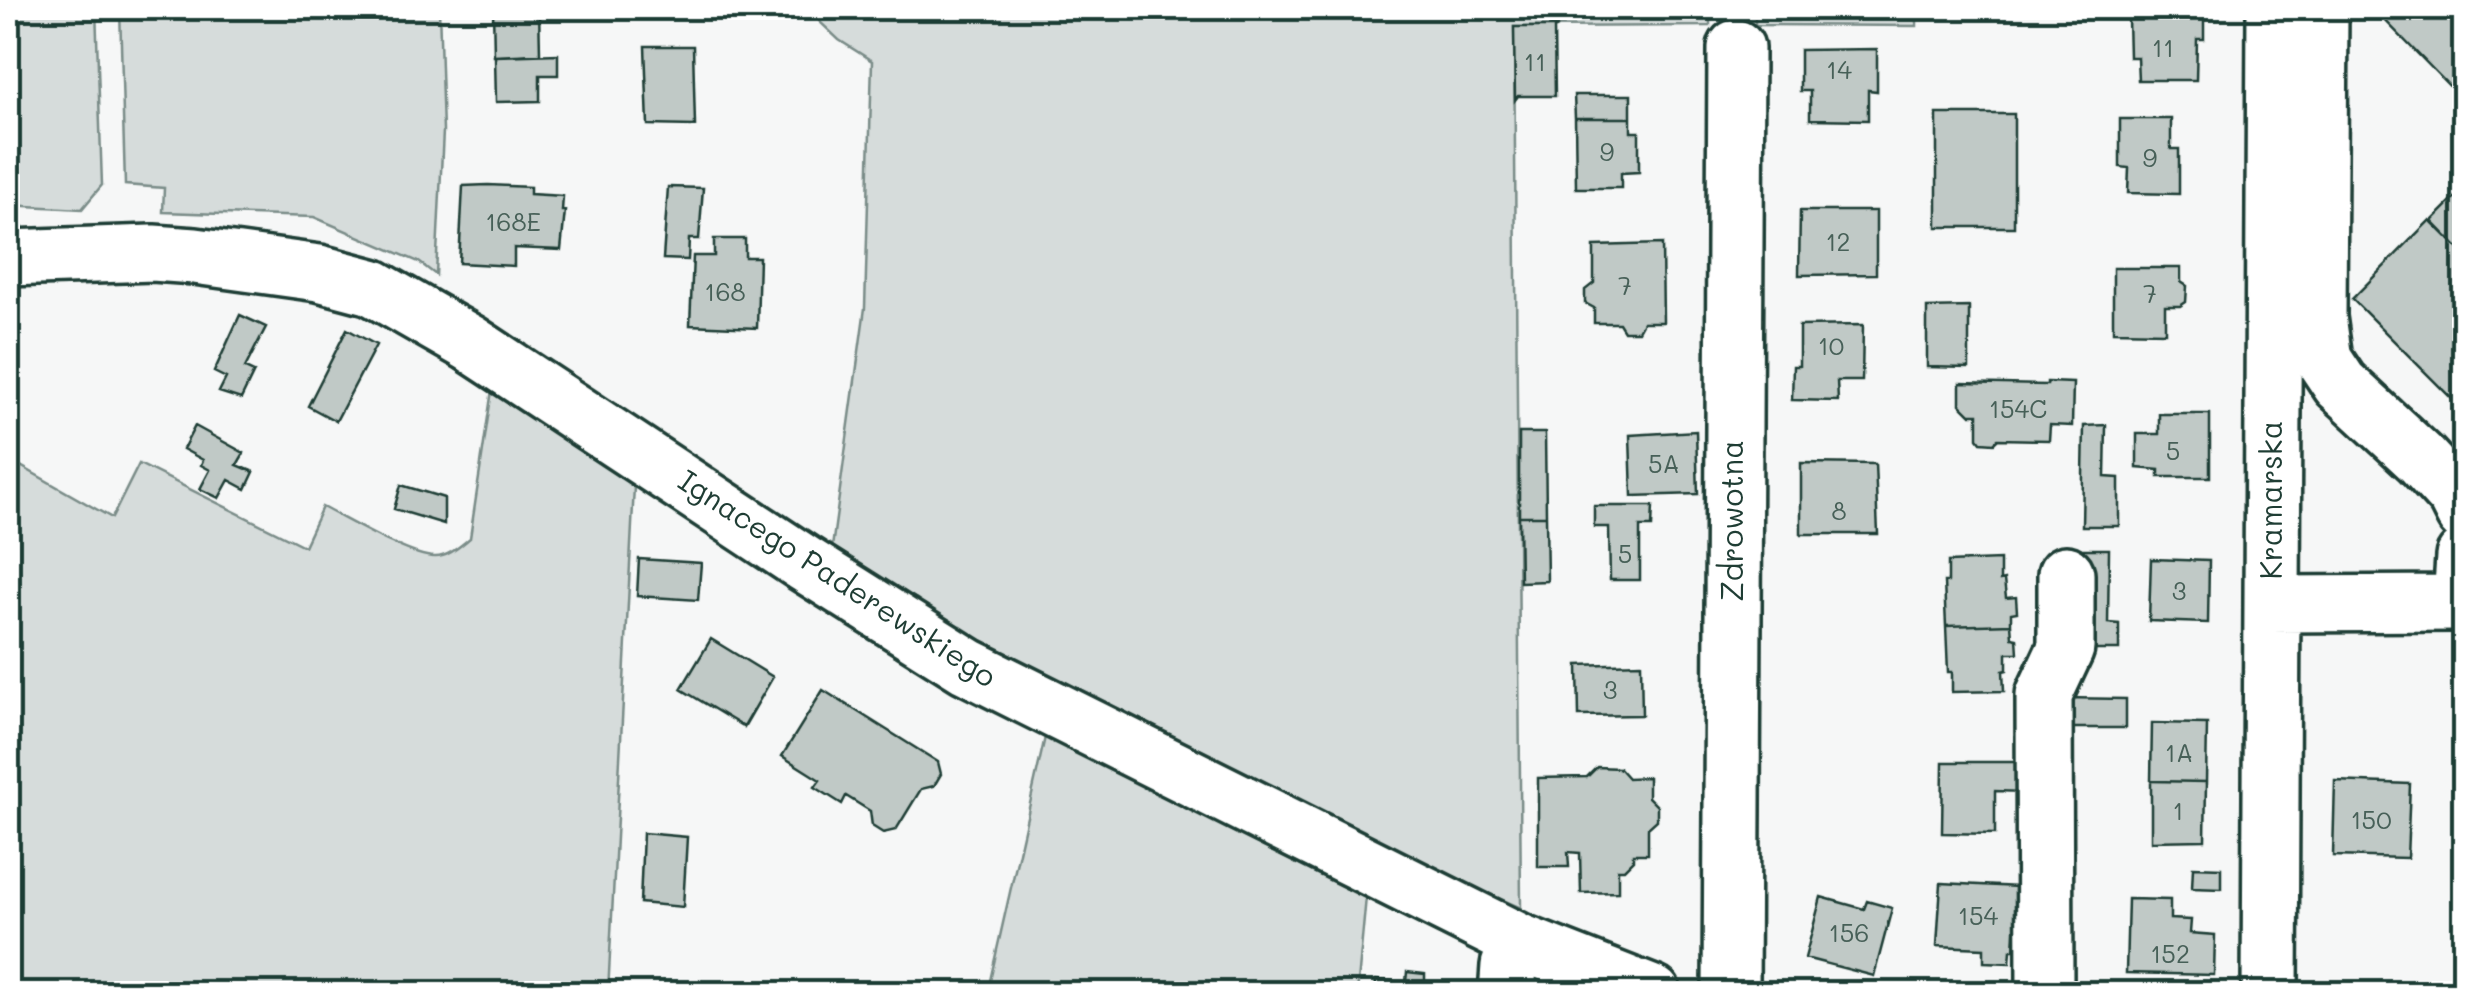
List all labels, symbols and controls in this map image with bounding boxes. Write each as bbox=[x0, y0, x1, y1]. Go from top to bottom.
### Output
house number: 11 bbox=[2152, 31, 2174, 63]
house number: 11 bbox=[1524, 45, 1546, 77]
house number: 14 bbox=[1826, 53, 1852, 85]
house number: 9 bbox=[1600, 135, 1615, 167]
house number: 9 bbox=[2143, 141, 2158, 173]
house number: 168E bbox=[485, 205, 541, 237]
house number: 12 bbox=[1825, 225, 1851, 257]
house number: 7 bbox=[1618, 269, 1632, 301]
house number: 168 bbox=[704, 275, 746, 307]
house number: 7 bbox=[2143, 277, 2157, 309]
house number: 10 bbox=[1818, 329, 1844, 361]
house number: 154C bbox=[1989, 392, 2047, 424]
street label: Kramarska bbox=[2250, 421, 2290, 579]
house number: 5 bbox=[2166, 434, 2180, 466]
street label: Zdrowotna bbox=[1711, 440, 1751, 602]
house number: 5A bbox=[1648, 447, 1680, 479]
street label: Ignacego Paderewskiego bbox=[671, 459, 1005, 695]
house number: 8 bbox=[1831, 494, 1847, 526]
house number: 5 bbox=[1618, 537, 1632, 569]
house number: 3 bbox=[2172, 574, 2186, 606]
house number: 3 bbox=[1603, 673, 1617, 705]
house number: 1A bbox=[2165, 736, 2193, 768]
house number: 1 bbox=[2172, 794, 2184, 826]
house number: 150 bbox=[2350, 803, 2392, 835]
house number: 154 bbox=[1958, 899, 1999, 931]
house number: 156 bbox=[1829, 916, 1869, 948]
house number: 152 bbox=[2150, 937, 2190, 969]

